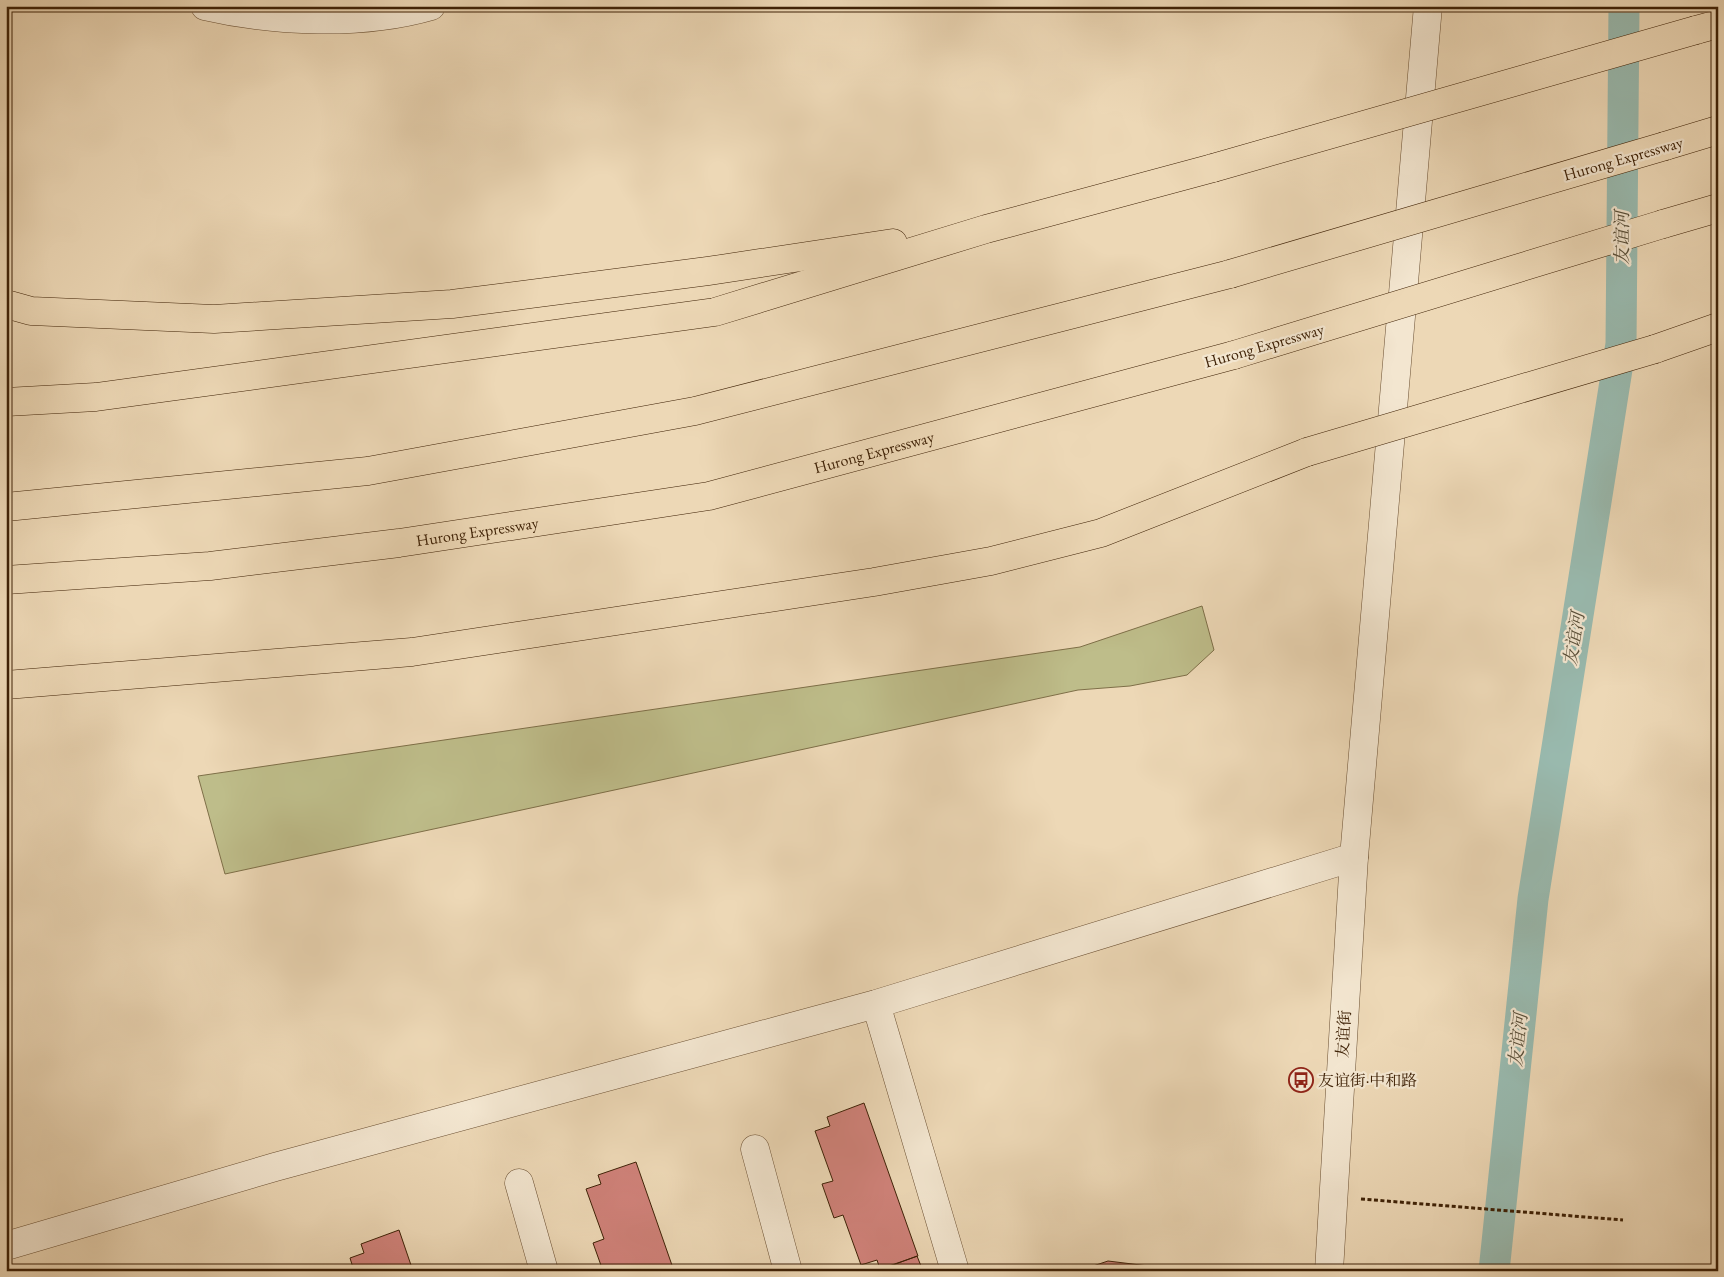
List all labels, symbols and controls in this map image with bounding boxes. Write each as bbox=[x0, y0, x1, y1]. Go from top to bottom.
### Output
street label: Hurong Expressway bbox=[1561, 131, 1686, 186]
water label: 友谊河 bbox=[1610, 208, 1633, 265]
street label: Hurong Expressway bbox=[1202, 318, 1327, 373]
street label: Hurong Expressway bbox=[812, 426, 937, 478]
street label: Hurong Expressway bbox=[415, 512, 541, 551]
water label: 友谊河 bbox=[1558, 607, 1590, 667]
water label: 友谊河 bbox=[1503, 1009, 1532, 1068]
street label: 友谊街 bbox=[1332, 1010, 1355, 1059]
bus stop icon: 友谊街·中和路 bbox=[1288, 1067, 1314, 1093]
place label: 友谊街·中和路 bbox=[1318, 1070, 1417, 1091]

